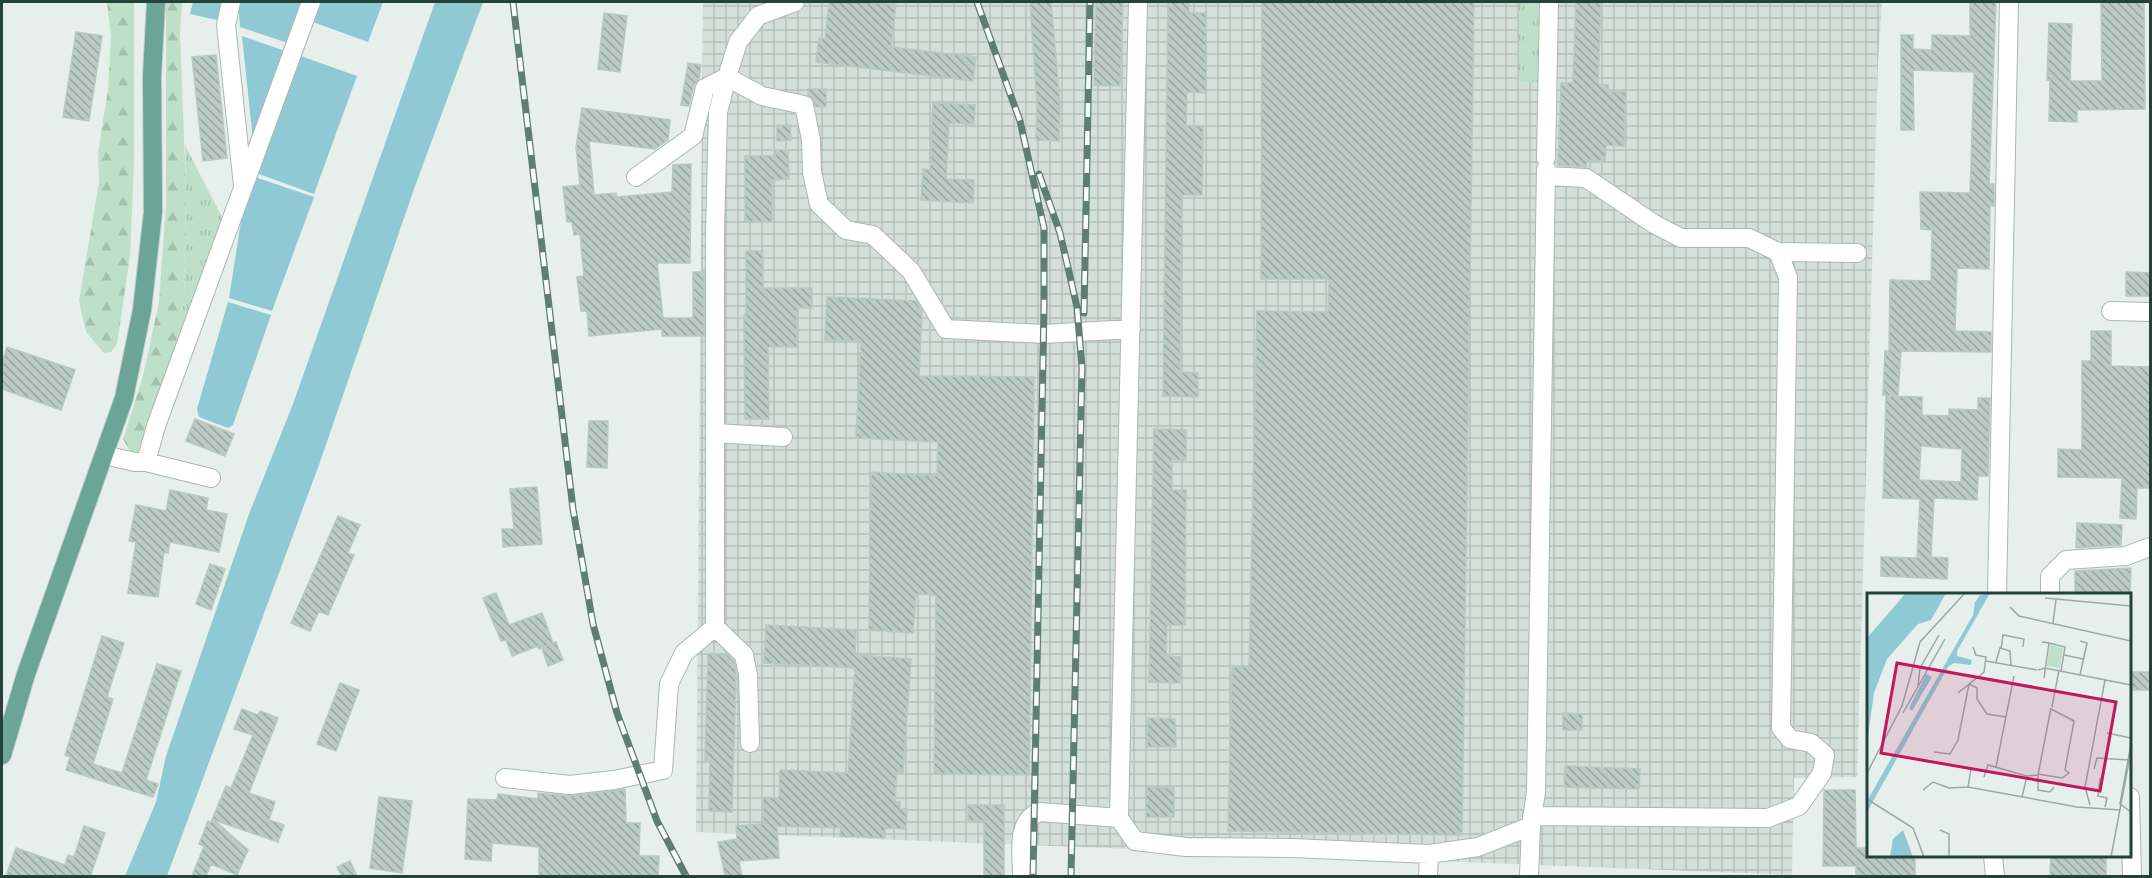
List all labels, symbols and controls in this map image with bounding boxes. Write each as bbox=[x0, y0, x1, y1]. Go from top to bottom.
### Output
inset map bbox=[1867, 593, 2131, 857]

